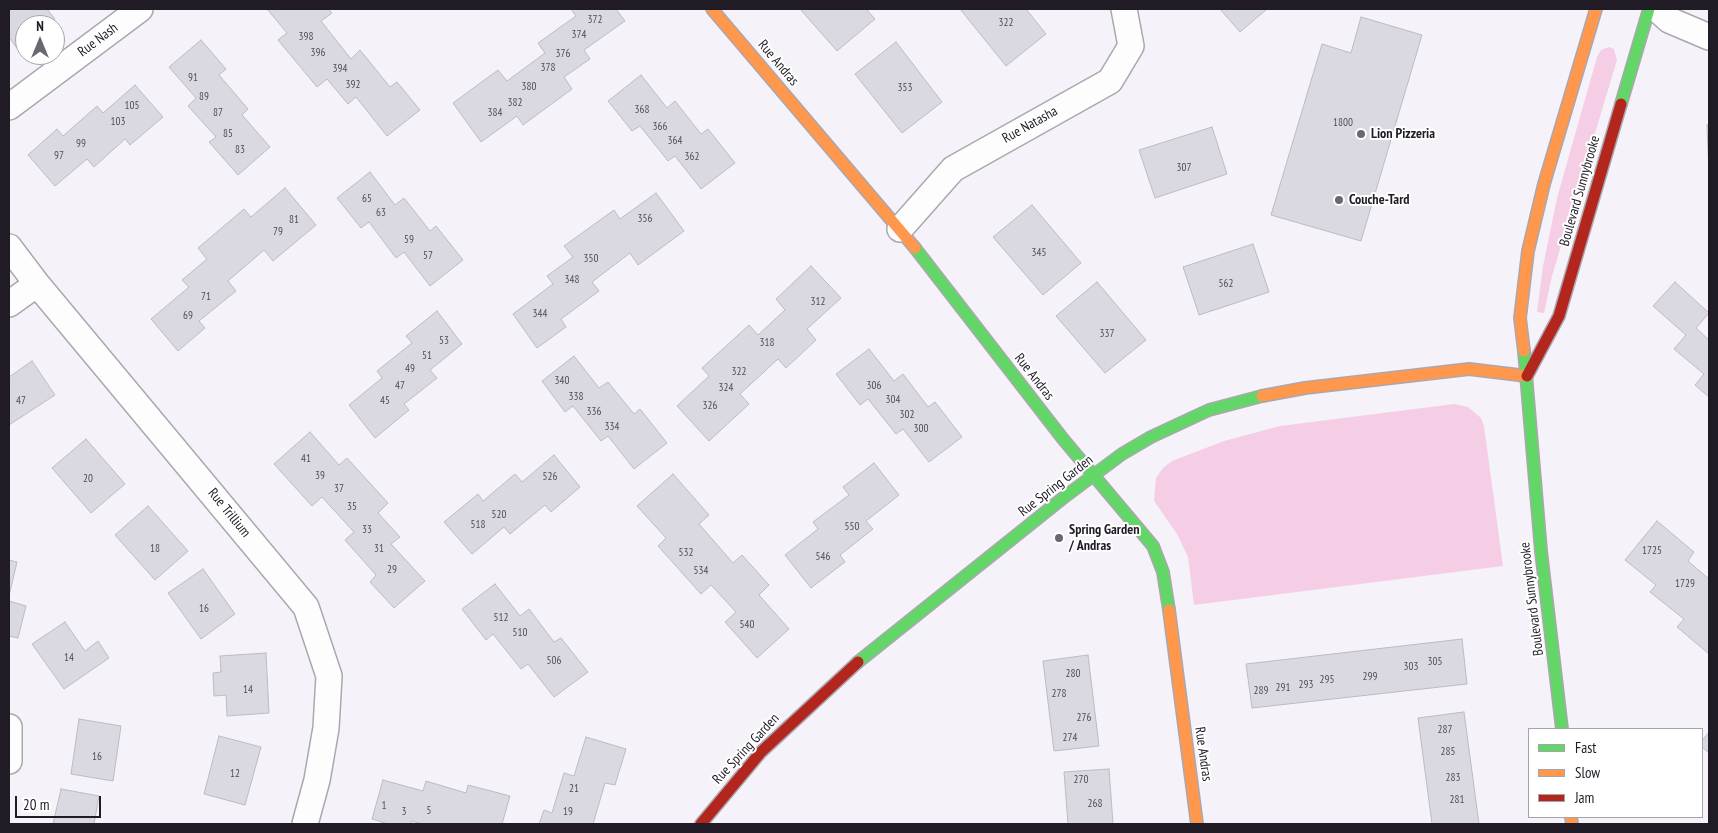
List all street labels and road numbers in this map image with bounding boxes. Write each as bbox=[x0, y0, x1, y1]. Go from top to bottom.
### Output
street label: Rue Nash bbox=[75, 20, 121, 60]
street label: Rue Andras bbox=[754, 37, 802, 89]
street label: Rue Natasha bbox=[999, 103, 1061, 147]
street label: Boulevard Sunnybrooke bbox=[1556, 134, 1604, 248]
street label: Rue Andras bbox=[1011, 350, 1057, 404]
street label: Rue Spring Garden bbox=[1015, 452, 1097, 520]
street label: Rue Trillium bbox=[204, 485, 254, 541]
street label: Boulevard Sunnybrooke bbox=[1517, 541, 1547, 657]
street label: Rue Spring Garden bbox=[709, 710, 783, 788]
street label: Rue Andras bbox=[1191, 726, 1215, 782]

